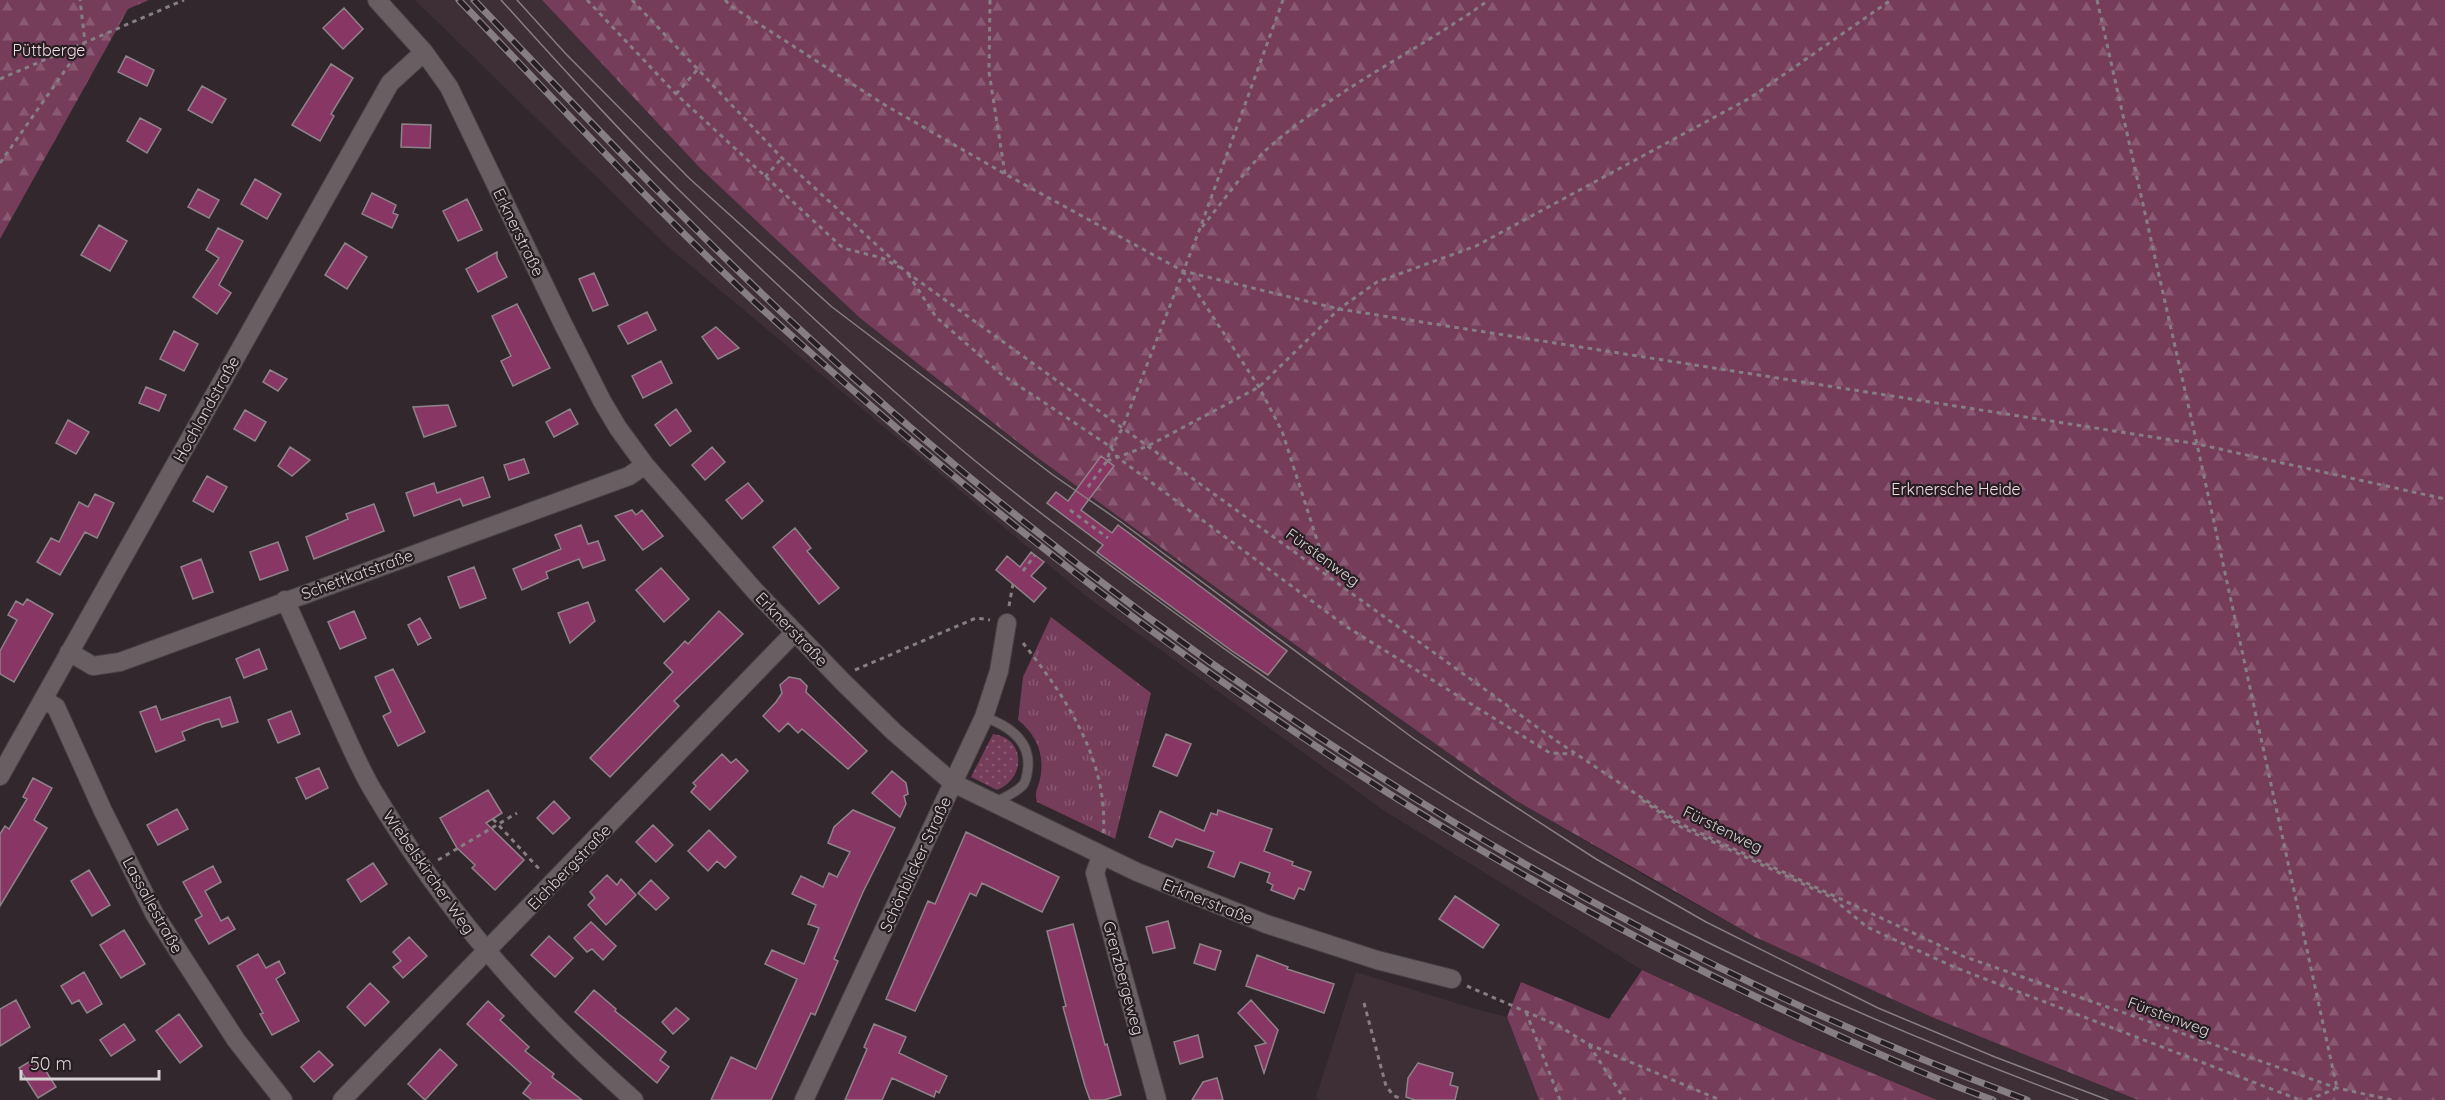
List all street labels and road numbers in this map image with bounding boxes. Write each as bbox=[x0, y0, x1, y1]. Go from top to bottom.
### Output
street label: Erknerstraße bbox=[489, 185, 549, 279]
street label: Hochlandstraße bbox=[169, 352, 243, 466]
street label: Fürstenweg bbox=[1282, 524, 1364, 590]
street label: Schettkatstraße bbox=[298, 545, 416, 603]
street label: Erknerstraße bbox=[752, 588, 832, 670]
street label: Schönblicker Straße bbox=[875, 793, 955, 935]
street label: Fürstenweg bbox=[1680, 801, 1766, 857]
street label: Wiebelskircher Weg bbox=[379, 806, 479, 938]
street label: Eichbergstraße bbox=[523, 820, 615, 914]
street label: Lassallestraße bbox=[118, 854, 188, 956]
street label: Erknerstraße bbox=[1160, 874, 1256, 928]
street label: Grenzbergeweg bbox=[1099, 919, 1149, 1037]
street label: Fürstenweg bbox=[2125, 992, 2213, 1040]

